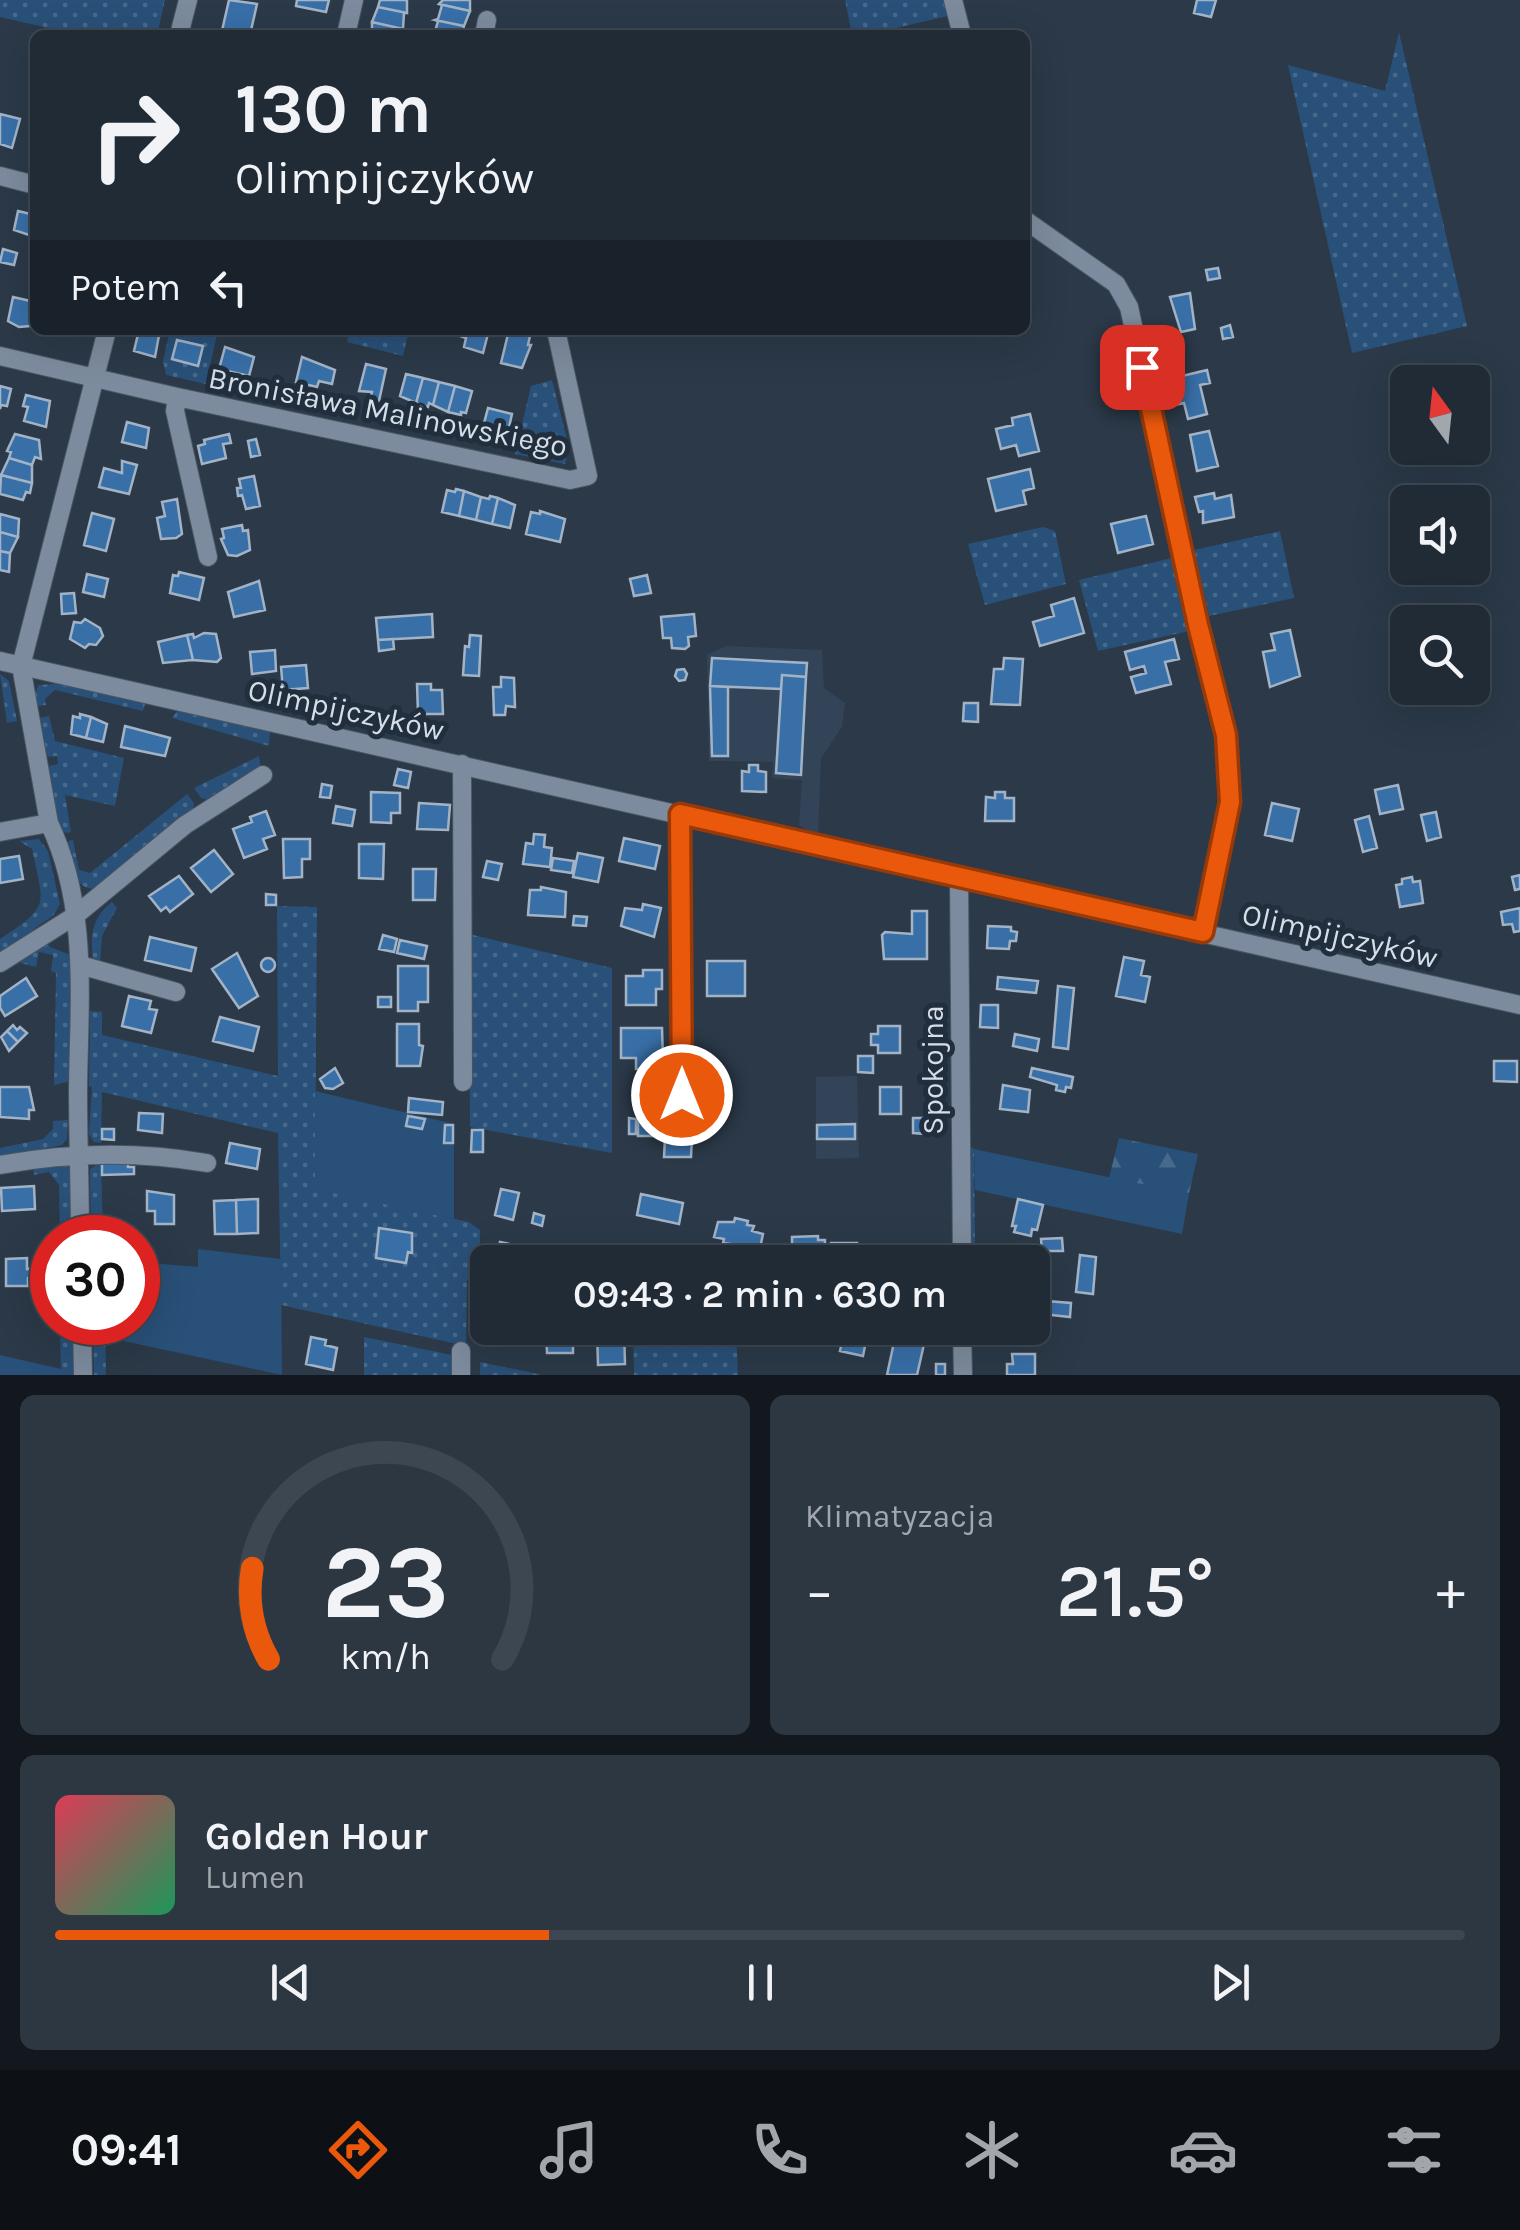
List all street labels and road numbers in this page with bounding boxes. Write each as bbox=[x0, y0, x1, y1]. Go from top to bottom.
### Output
street label: Bronisława Malinowskiego bbox=[205, 360, 571, 464]
street label: Olimpijczyków bbox=[245, 672, 448, 748]
street label: Olimpijczyków bbox=[1239, 896, 1441, 976]
street label: Spokojna bbox=[915, 1005, 951, 1135]

